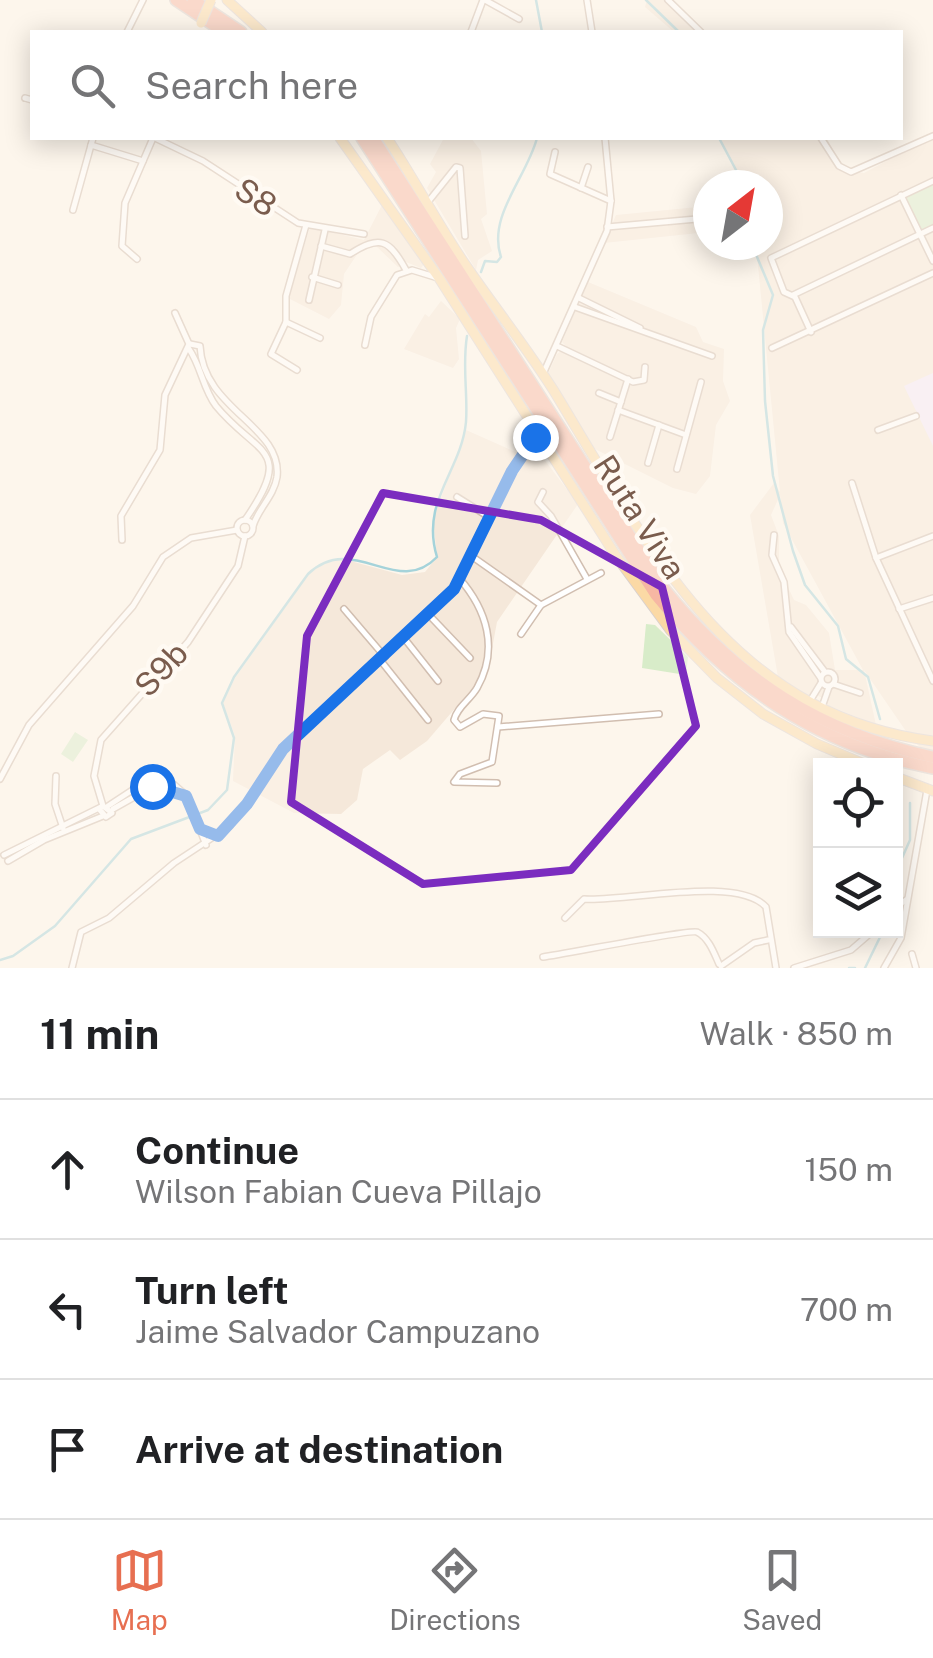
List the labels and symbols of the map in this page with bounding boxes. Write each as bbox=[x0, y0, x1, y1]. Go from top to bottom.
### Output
street label: S8 bbox=[228, 170, 284, 224]
north arrow bbox=[693, 170, 783, 260]
route end bbox=[513, 415, 559, 461]
street label: Ruta Viva bbox=[586, 448, 694, 586]
street label: S9b bbox=[127, 634, 195, 704]
route start bbox=[130, 764, 176, 810]

